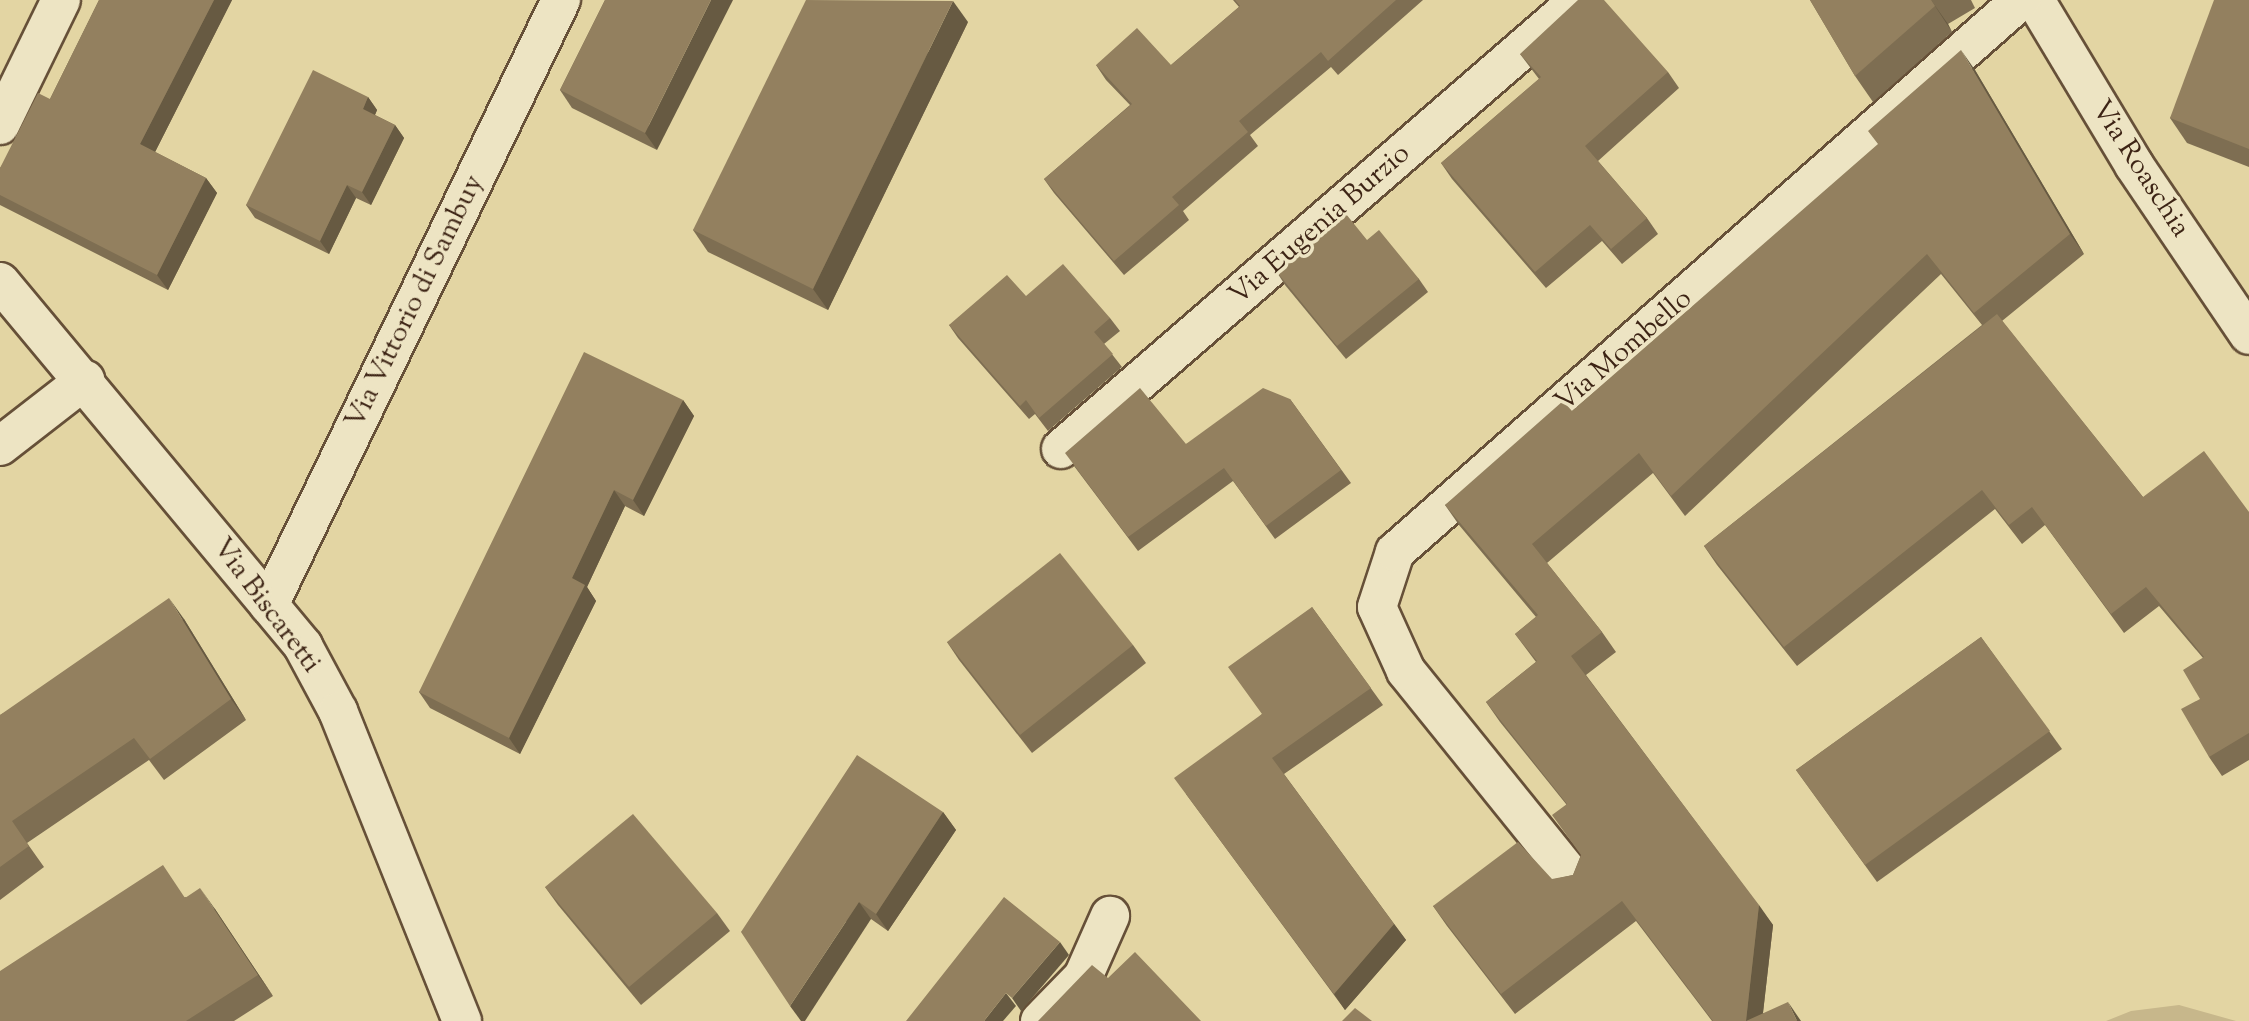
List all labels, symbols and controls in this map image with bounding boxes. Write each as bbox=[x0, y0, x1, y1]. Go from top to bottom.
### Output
street label: Via Roaschia bbox=[2083, 94, 2197, 244]
street label: Via Eugenia Burzio bbox=[1223, 137, 1417, 313]
street label: Via Vittorio di Sambuy bbox=[339, 170, 491, 434]
street label: Via Mombello bbox=[1549, 283, 1699, 419]
street label: Via Biscaretti bbox=[204, 532, 328, 680]

